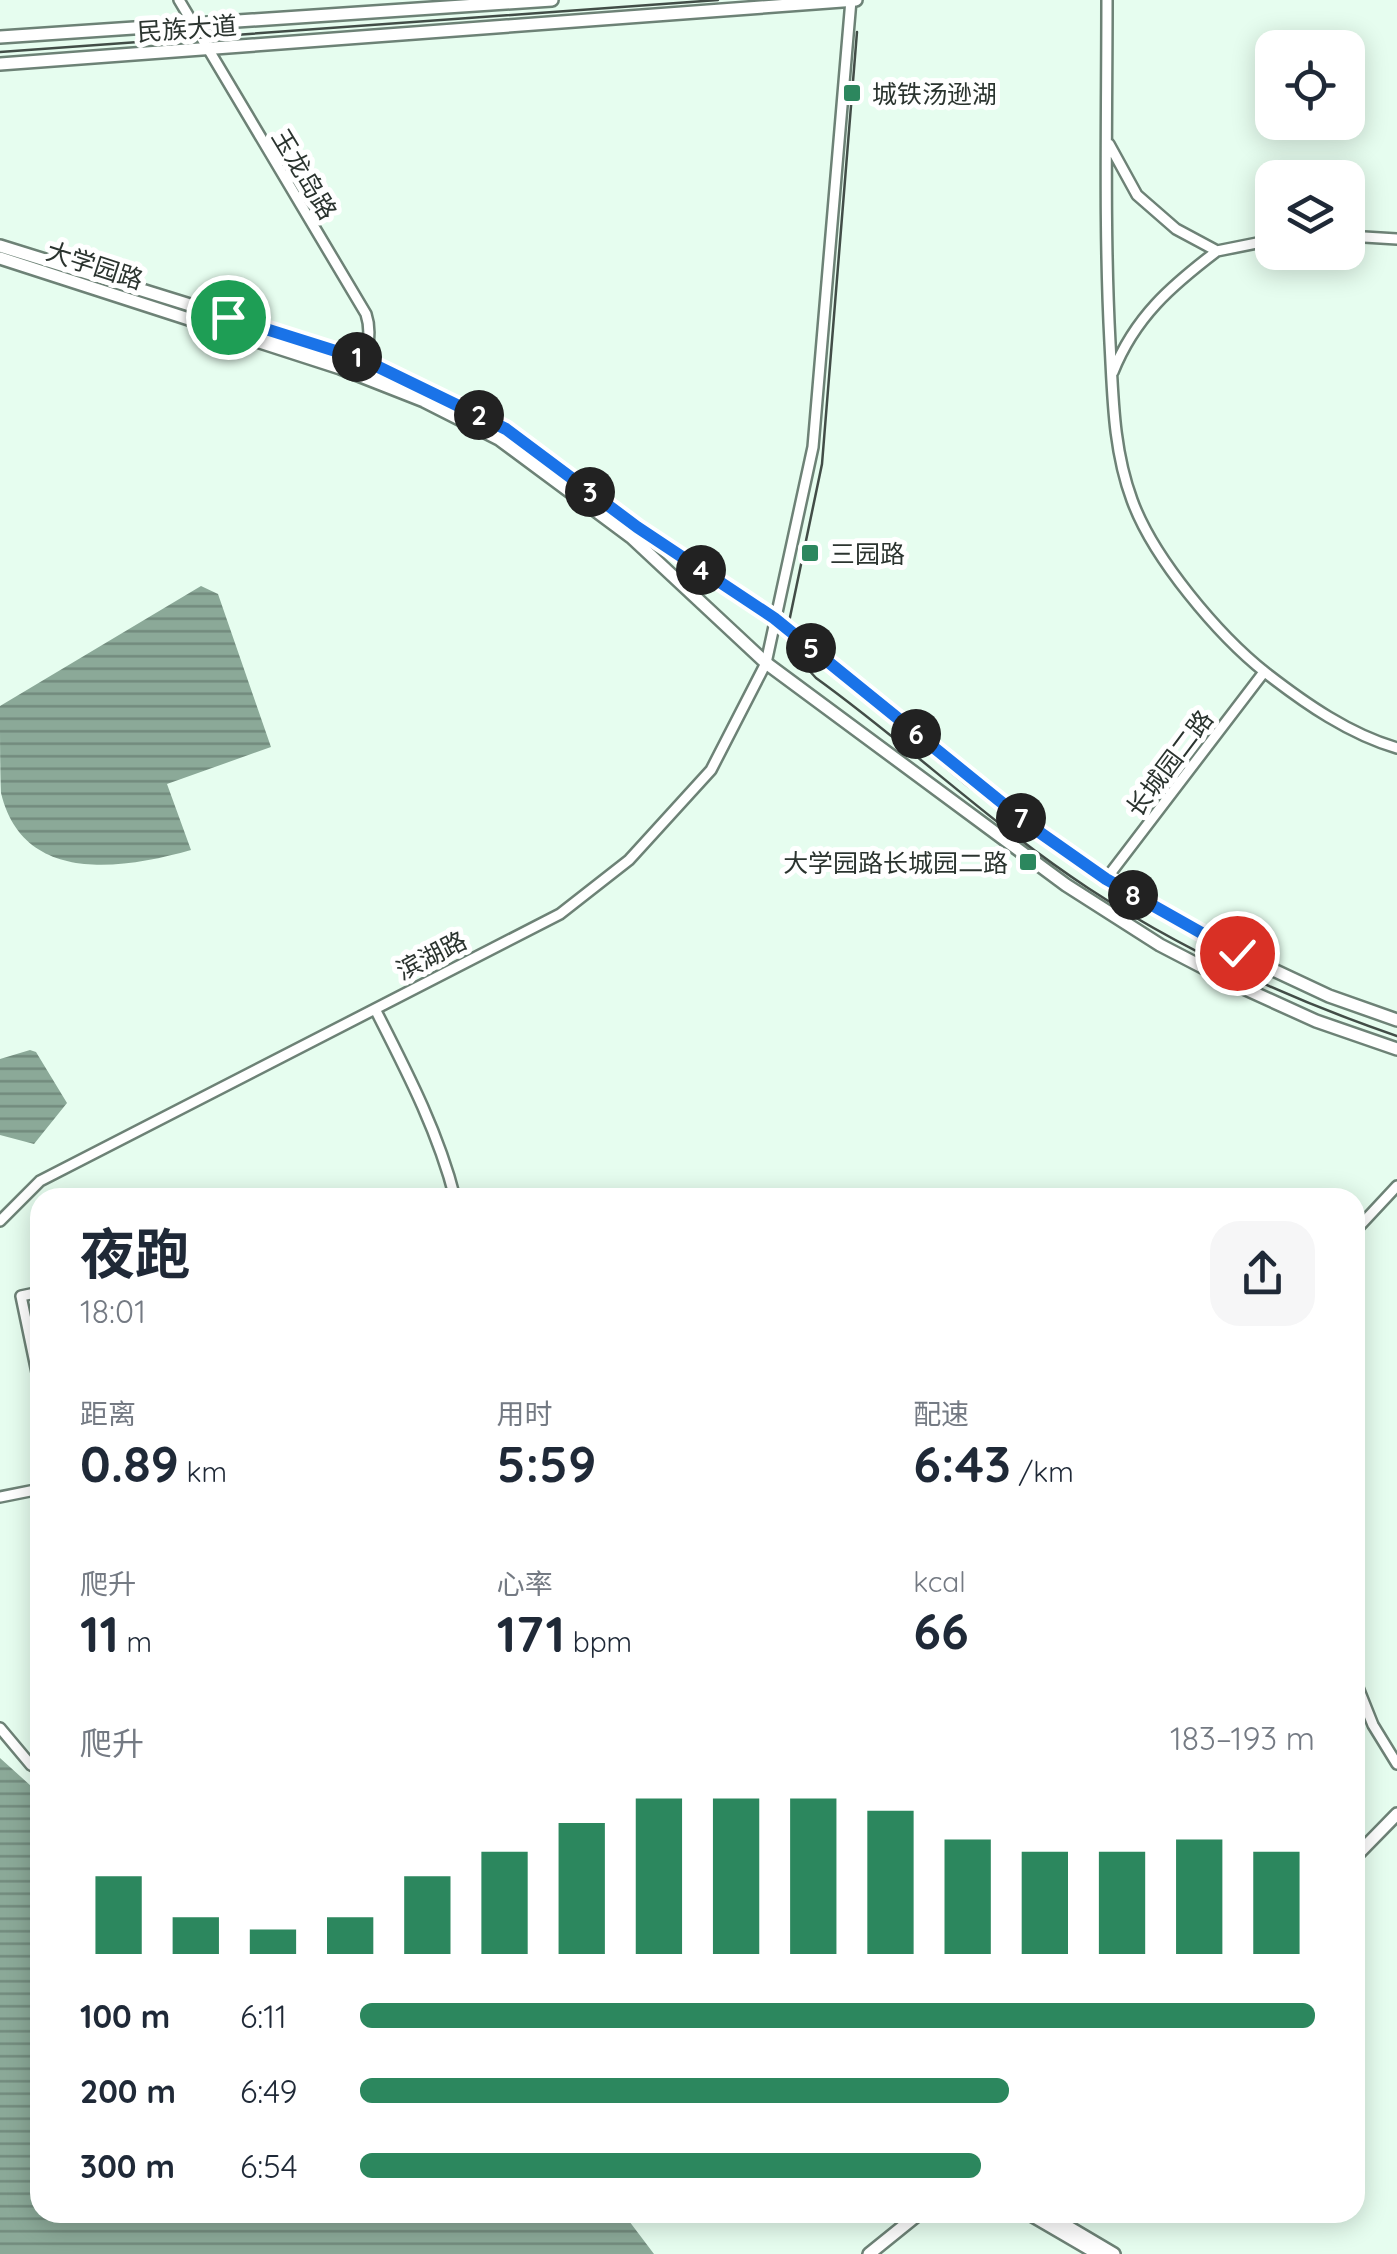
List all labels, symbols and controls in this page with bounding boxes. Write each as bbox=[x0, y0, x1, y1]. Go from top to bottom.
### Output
street label: 民族大道 bbox=[136, 9, 238, 47]
map controls bbox=[1255, 30, 1365, 270]
button: locate bbox=[1255, 30, 1365, 140]
place label: 城铁汤逊湖 bbox=[872, 78, 997, 109]
marker: 城铁汤逊湖 bbox=[841, 82, 863, 104]
street label: 玉龙岛路 bbox=[266, 123, 344, 225]
button: layers bbox=[1255, 160, 1365, 270]
street label: 大学园路 bbox=[43, 235, 147, 295]
pin bbox=[186, 275, 271, 360]
icon: arrive bbox=[201, 290, 256, 345]
pin: 1 bbox=[332, 332, 382, 382]
text: 1 bbox=[352, 339, 362, 374]
pin: 2 bbox=[454, 390, 504, 440]
text: 2 bbox=[471, 397, 487, 432]
pin: 3 bbox=[565, 467, 615, 517]
text: 3 bbox=[582, 474, 598, 509]
place label: 三园路 bbox=[830, 538, 905, 569]
marker: 三园路 bbox=[799, 542, 821, 564]
pin: 4 bbox=[676, 545, 726, 595]
text: 4 bbox=[693, 552, 709, 587]
pin: 5 bbox=[786, 623, 836, 673]
text: 5 bbox=[803, 630, 819, 665]
street label: 长城园二路 bbox=[1119, 704, 1219, 822]
pin: 6 bbox=[891, 709, 941, 759]
text: 6 bbox=[908, 716, 924, 751]
pin: 7 bbox=[996, 793, 1046, 843]
text: 7 bbox=[1013, 800, 1029, 835]
place label: 大学园路长城园二路 bbox=[783, 847, 1008, 878]
marker: 大学园路长城园二路 bbox=[1017, 851, 1039, 873]
pin: 8 bbox=[1108, 870, 1158, 920]
text: 8 bbox=[1125, 877, 1141, 912]
pin bbox=[1195, 911, 1280, 996]
street label: 滨湖路 bbox=[391, 924, 471, 986]
icon: check bbox=[1210, 926, 1265, 981]
text: 夜跑 bbox=[80, 1219, 190, 1288]
button: share bbox=[1210, 1221, 1315, 1326]
text: 18:01 bbox=[80, 1291, 146, 1331]
text: 距离 bbox=[80, 1396, 136, 1431]
text: 用时 bbox=[497, 1396, 553, 1431]
text: 配速 bbox=[913, 1396, 969, 1431]
text: 0.89 bbox=[80, 1432, 179, 1495]
text: 5:59 bbox=[497, 1432, 596, 1495]
text: 6:43 bbox=[913, 1432, 1011, 1495]
text: km bbox=[179, 1454, 227, 1489]
text: /km bbox=[1011, 1454, 1074, 1489]
text: kcal bbox=[913, 1564, 966, 1599]
text: 爬升 bbox=[80, 1566, 136, 1601]
text: 心率 bbox=[497, 1566, 553, 1601]
text: 66 bbox=[913, 1599, 969, 1662]
text: 11 bbox=[80, 1602, 119, 1665]
text: 171 bbox=[497, 1602, 565, 1665]
text: m bbox=[119, 1624, 152, 1659]
text: bpm bbox=[565, 1624, 632, 1659]
text: 183–193 m bbox=[1170, 1718, 1315, 1758]
text: 爬升 bbox=[80, 1723, 144, 1763]
text: 100 m bbox=[80, 1996, 170, 2036]
text: 6:11 bbox=[240, 1996, 287, 2036]
text: 200 m bbox=[80, 2071, 176, 2111]
text: 6:49 bbox=[240, 2071, 297, 2111]
text: 300 m bbox=[80, 2146, 175, 2186]
text: 6:54 bbox=[240, 2146, 298, 2186]

